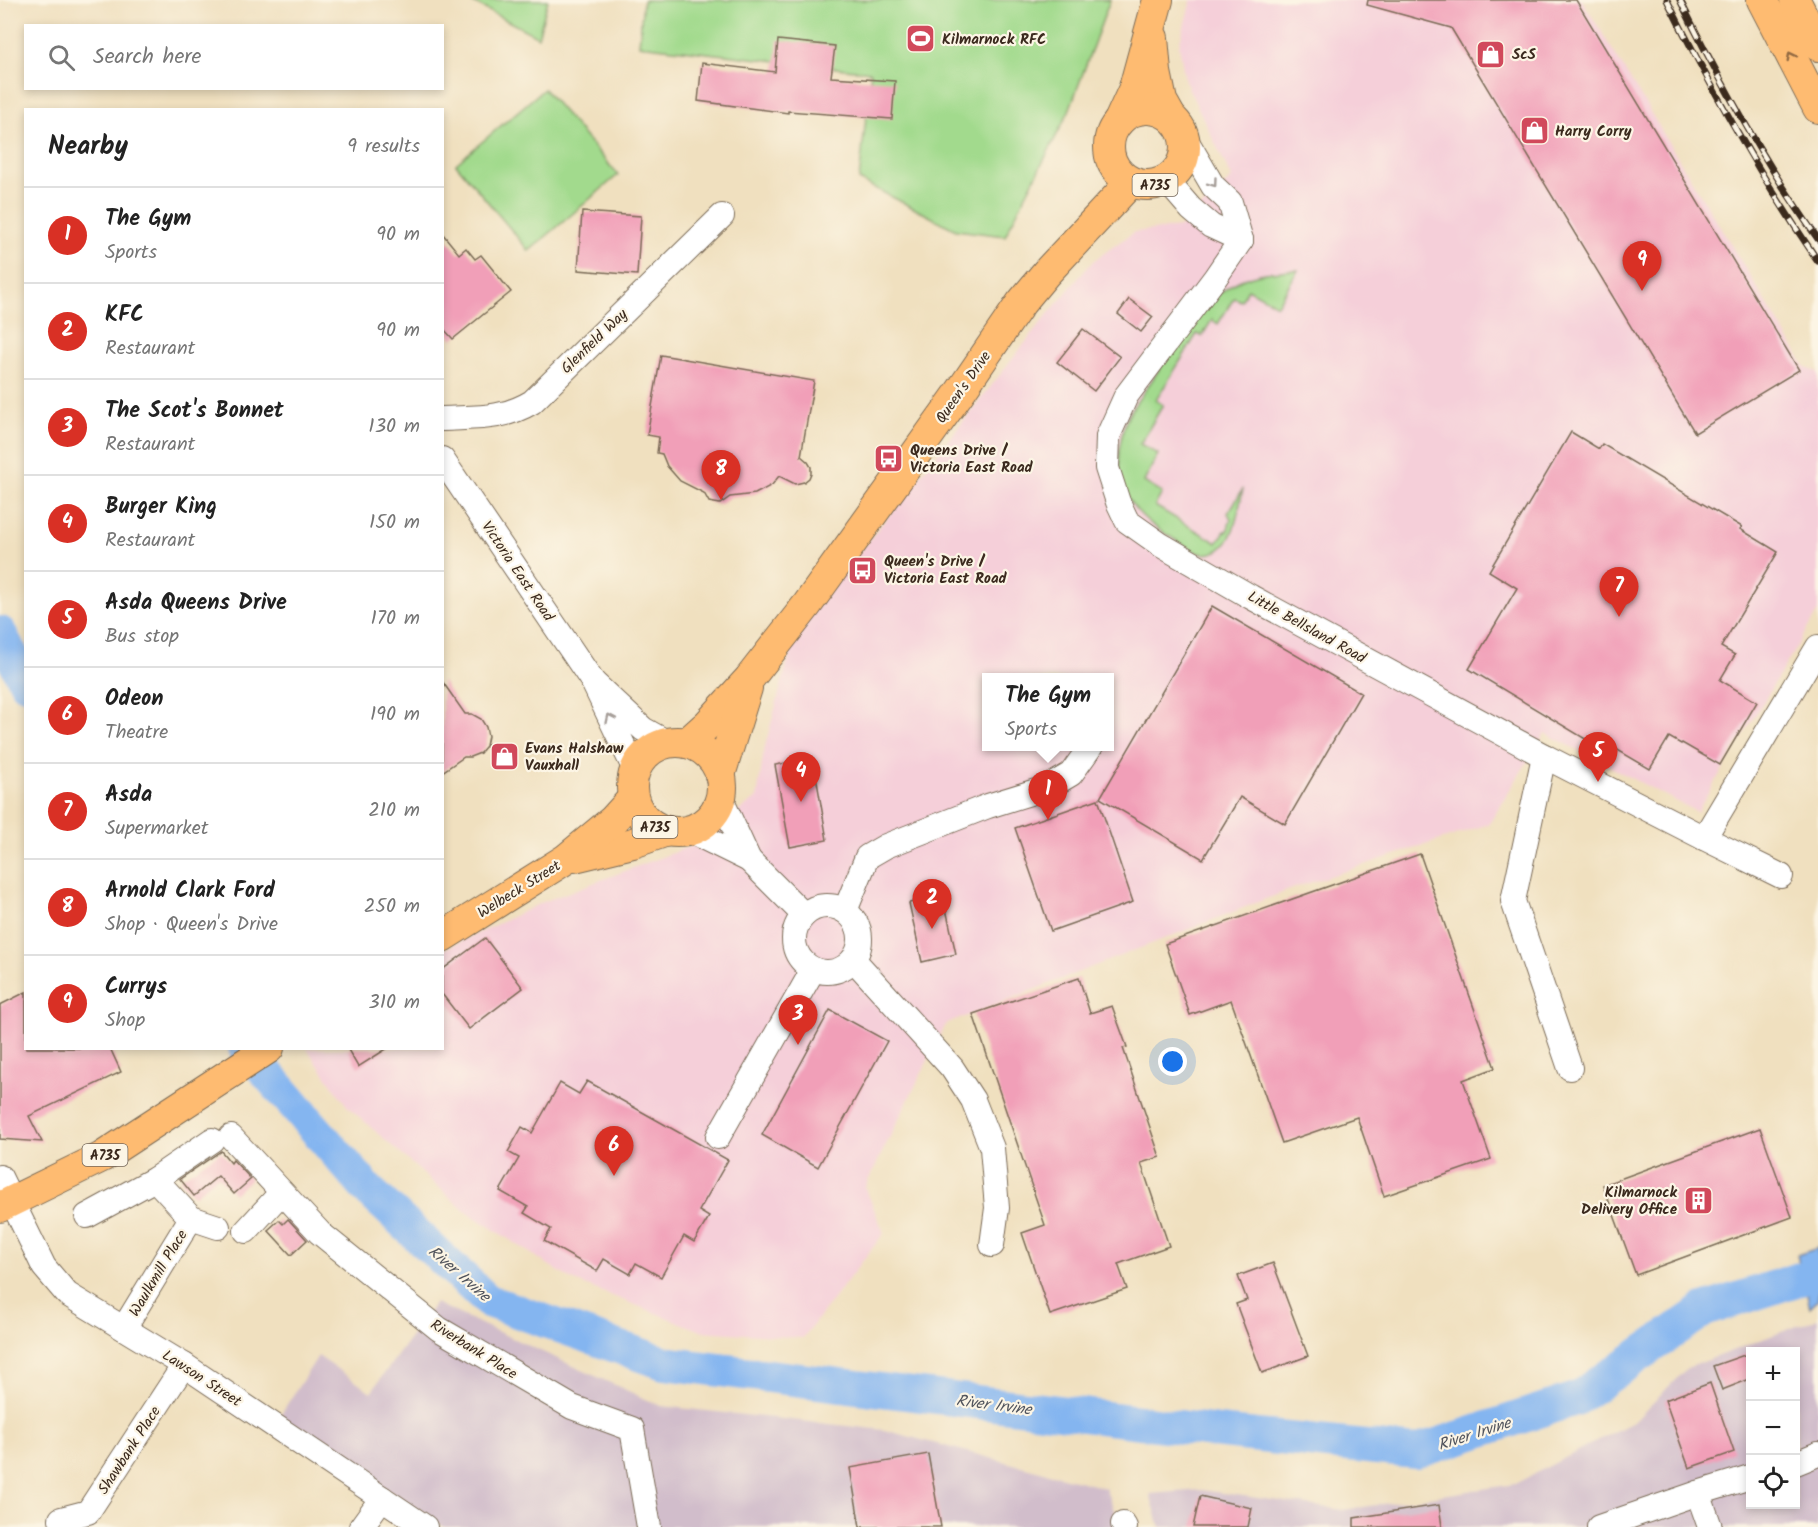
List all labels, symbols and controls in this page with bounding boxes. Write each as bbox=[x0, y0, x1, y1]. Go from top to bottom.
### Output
sports icon: Kilmarnock RFC bbox=[905, 23, 937, 55]
search box bbox=[24, 24, 444, 90]
place label: Kilmarnock RFC bbox=[942, 28, 1046, 52]
shop icon: ScS bbox=[1475, 38, 1507, 70]
text: Search here bbox=[93, 40, 201, 75]
icon: search bbox=[45, 41, 78, 74]
place label: ScS bbox=[1512, 43, 1537, 67]
one-way arrow bbox=[1787, 52, 1798, 63]
shop icon: Harry Corry bbox=[1518, 115, 1550, 147]
place label: Harry Corry bbox=[1555, 120, 1632, 144]
text: Nearby bbox=[48, 126, 128, 168]
text: 9 results bbox=[347, 131, 420, 163]
road number: A735 bbox=[1132, 174, 1178, 196]
one-way arrow bbox=[1206, 176, 1217, 187]
text: The Gym bbox=[105, 202, 191, 237]
text: 1 bbox=[64, 219, 71, 251]
text: 90 m bbox=[376, 219, 420, 251]
text: Sports bbox=[105, 237, 157, 269]
pin: 9 bbox=[1622, 242, 1662, 291]
text: KFC bbox=[105, 298, 144, 333]
street label: Glenfield Way bbox=[556, 303, 634, 380]
text: 2 bbox=[62, 315, 73, 347]
text: 90 m bbox=[376, 315, 420, 347]
text: Restaurant bbox=[105, 333, 195, 365]
street label: Queen's Drive bbox=[930, 346, 998, 429]
text: The Scot's Bonnet bbox=[105, 394, 284, 429]
text: 3 bbox=[62, 411, 73, 443]
text: 130 m bbox=[368, 411, 420, 443]
text: Restaurant bbox=[105, 429, 195, 461]
place label: Queens Drive / Victoria East Road bbox=[910, 439, 1034, 480]
bus stop icon: Queens Drive / Victoria East Road bbox=[873, 443, 905, 475]
pin: 8 bbox=[702, 450, 740, 500]
text: Burger King bbox=[105, 490, 217, 525]
text: 4 bbox=[62, 507, 73, 539]
text: 150 m bbox=[369, 507, 420, 539]
street label: Victoria East Road bbox=[475, 517, 560, 627]
text: Restaurant bbox=[105, 525, 195, 557]
place label: Queen's Drive / Victoria East Road bbox=[884, 550, 1008, 591]
bus stop icon: Queen's Drive / Victoria East Road bbox=[847, 554, 879, 586]
pin: 7 bbox=[1600, 568, 1638, 617]
street label: Little Bellsland Road bbox=[1243, 585, 1371, 671]
text: Asda Queens Drive bbox=[105, 586, 287, 621]
text: 5 bbox=[62, 603, 73, 635]
text: 170 m bbox=[371, 603, 420, 635]
text: Bus stop bbox=[105, 621, 179, 653]
popup bbox=[982, 673, 1114, 751]
text: The Gym bbox=[1005, 679, 1091, 714]
text: Odeon bbox=[105, 682, 163, 717]
text: 6 bbox=[62, 699, 73, 731]
text: 190 m bbox=[370, 699, 420, 731]
one-way arrow bbox=[605, 713, 617, 724]
text: Sports bbox=[1005, 714, 1057, 746]
text: Theatre bbox=[105, 717, 168, 749]
pin: 5 bbox=[1578, 732, 1618, 782]
place label: Evans Halshaw Vauxhall bbox=[525, 737, 624, 778]
shop icon: Evans Halshaw Vauxhall bbox=[488, 741, 520, 773]
pin: 4 bbox=[782, 752, 820, 802]
pin: 1 bbox=[1028, 770, 1068, 820]
text: Asda bbox=[105, 778, 152, 813]
text: 7 bbox=[63, 795, 72, 827]
text: 210 m bbox=[368, 795, 420, 827]
text: Supermarket bbox=[105, 813, 208, 845]
road number: A735 bbox=[632, 816, 678, 838]
street label: Welbeck Street bbox=[473, 855, 566, 925]
text: Arnold Clark Ford bbox=[105, 874, 275, 909]
pin: 2 bbox=[912, 880, 952, 929]
text: 8 bbox=[62, 891, 73, 923]
text: 250 m bbox=[364, 891, 420, 923]
text: Shop · Queen's Drive bbox=[105, 909, 278, 941]
text: Currys bbox=[105, 970, 167, 1005]
text: 9 bbox=[62, 987, 73, 1019]
text: 310 m bbox=[368, 987, 420, 1019]
pin: 3 bbox=[778, 996, 818, 1045]
text: Shop bbox=[105, 1005, 145, 1037]
your location bbox=[1158, 1047, 1187, 1076]
pin: 6 bbox=[594, 1126, 634, 1176]
road number: A735 bbox=[82, 1144, 128, 1166]
place label: Kilmarnock Delivery Office bbox=[1581, 1181, 1678, 1222]
building icon: Kilmarnock Delivery Office bbox=[1682, 1185, 1714, 1217]
street label: Waulkmill Place bbox=[123, 1225, 194, 1322]
water label: River Irvine bbox=[422, 1240, 497, 1309]
street label: Riverbank Place bbox=[425, 1314, 522, 1386]
street label: Lawson Street bbox=[157, 1344, 246, 1414]
map controls bbox=[1746, 1347, 1800, 1509]
button: + bbox=[1746, 1347, 1800, 1401]
water label: River Irvine bbox=[955, 1388, 1035, 1423]
street label: Shawbank Place bbox=[92, 1401, 168, 1500]
button: − bbox=[1746, 1401, 1800, 1455]
water label: River Irvine bbox=[1435, 1410, 1516, 1458]
button: locate bbox=[1746, 1455, 1800, 1509]

